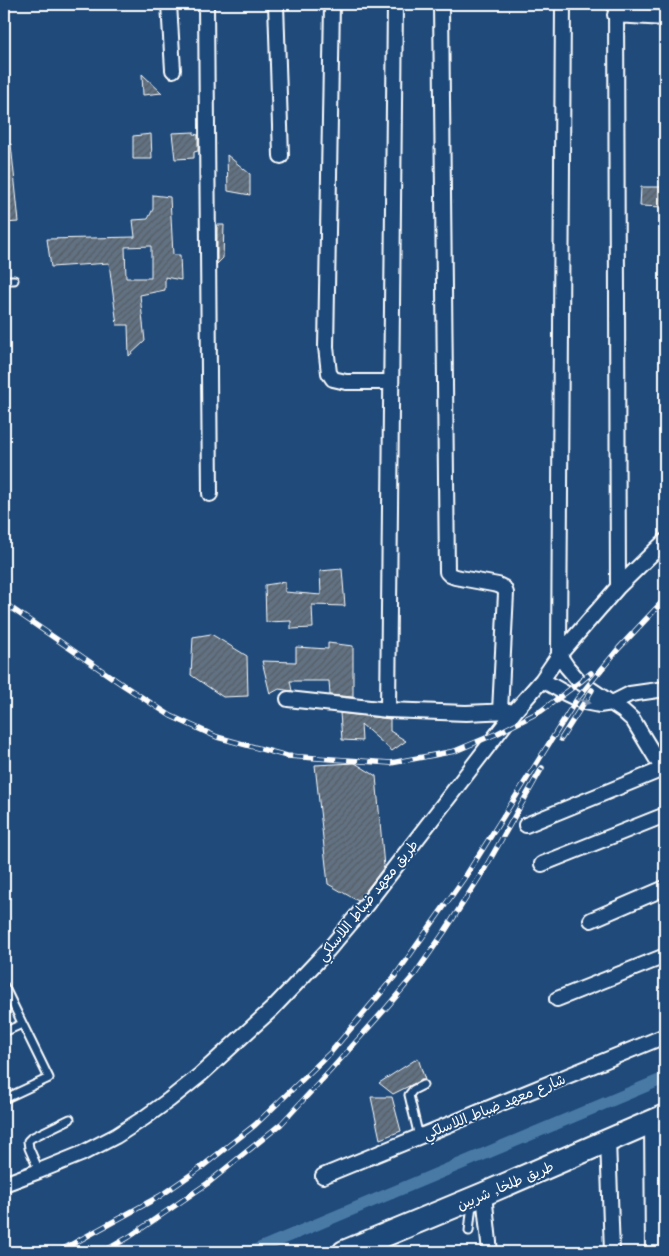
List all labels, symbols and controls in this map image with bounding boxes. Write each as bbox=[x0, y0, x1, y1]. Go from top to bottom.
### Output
one-way arrow bbox=[577, 698, 592, 705]
street label: طريق معهد ضباط اللاسلكي bbox=[312, 835, 425, 967]
street label: شارع معهد ضباط اللاسلكي bbox=[420, 1069, 569, 1147]
street label: طريق طلخا, شربين bbox=[454, 1156, 556, 1214]

